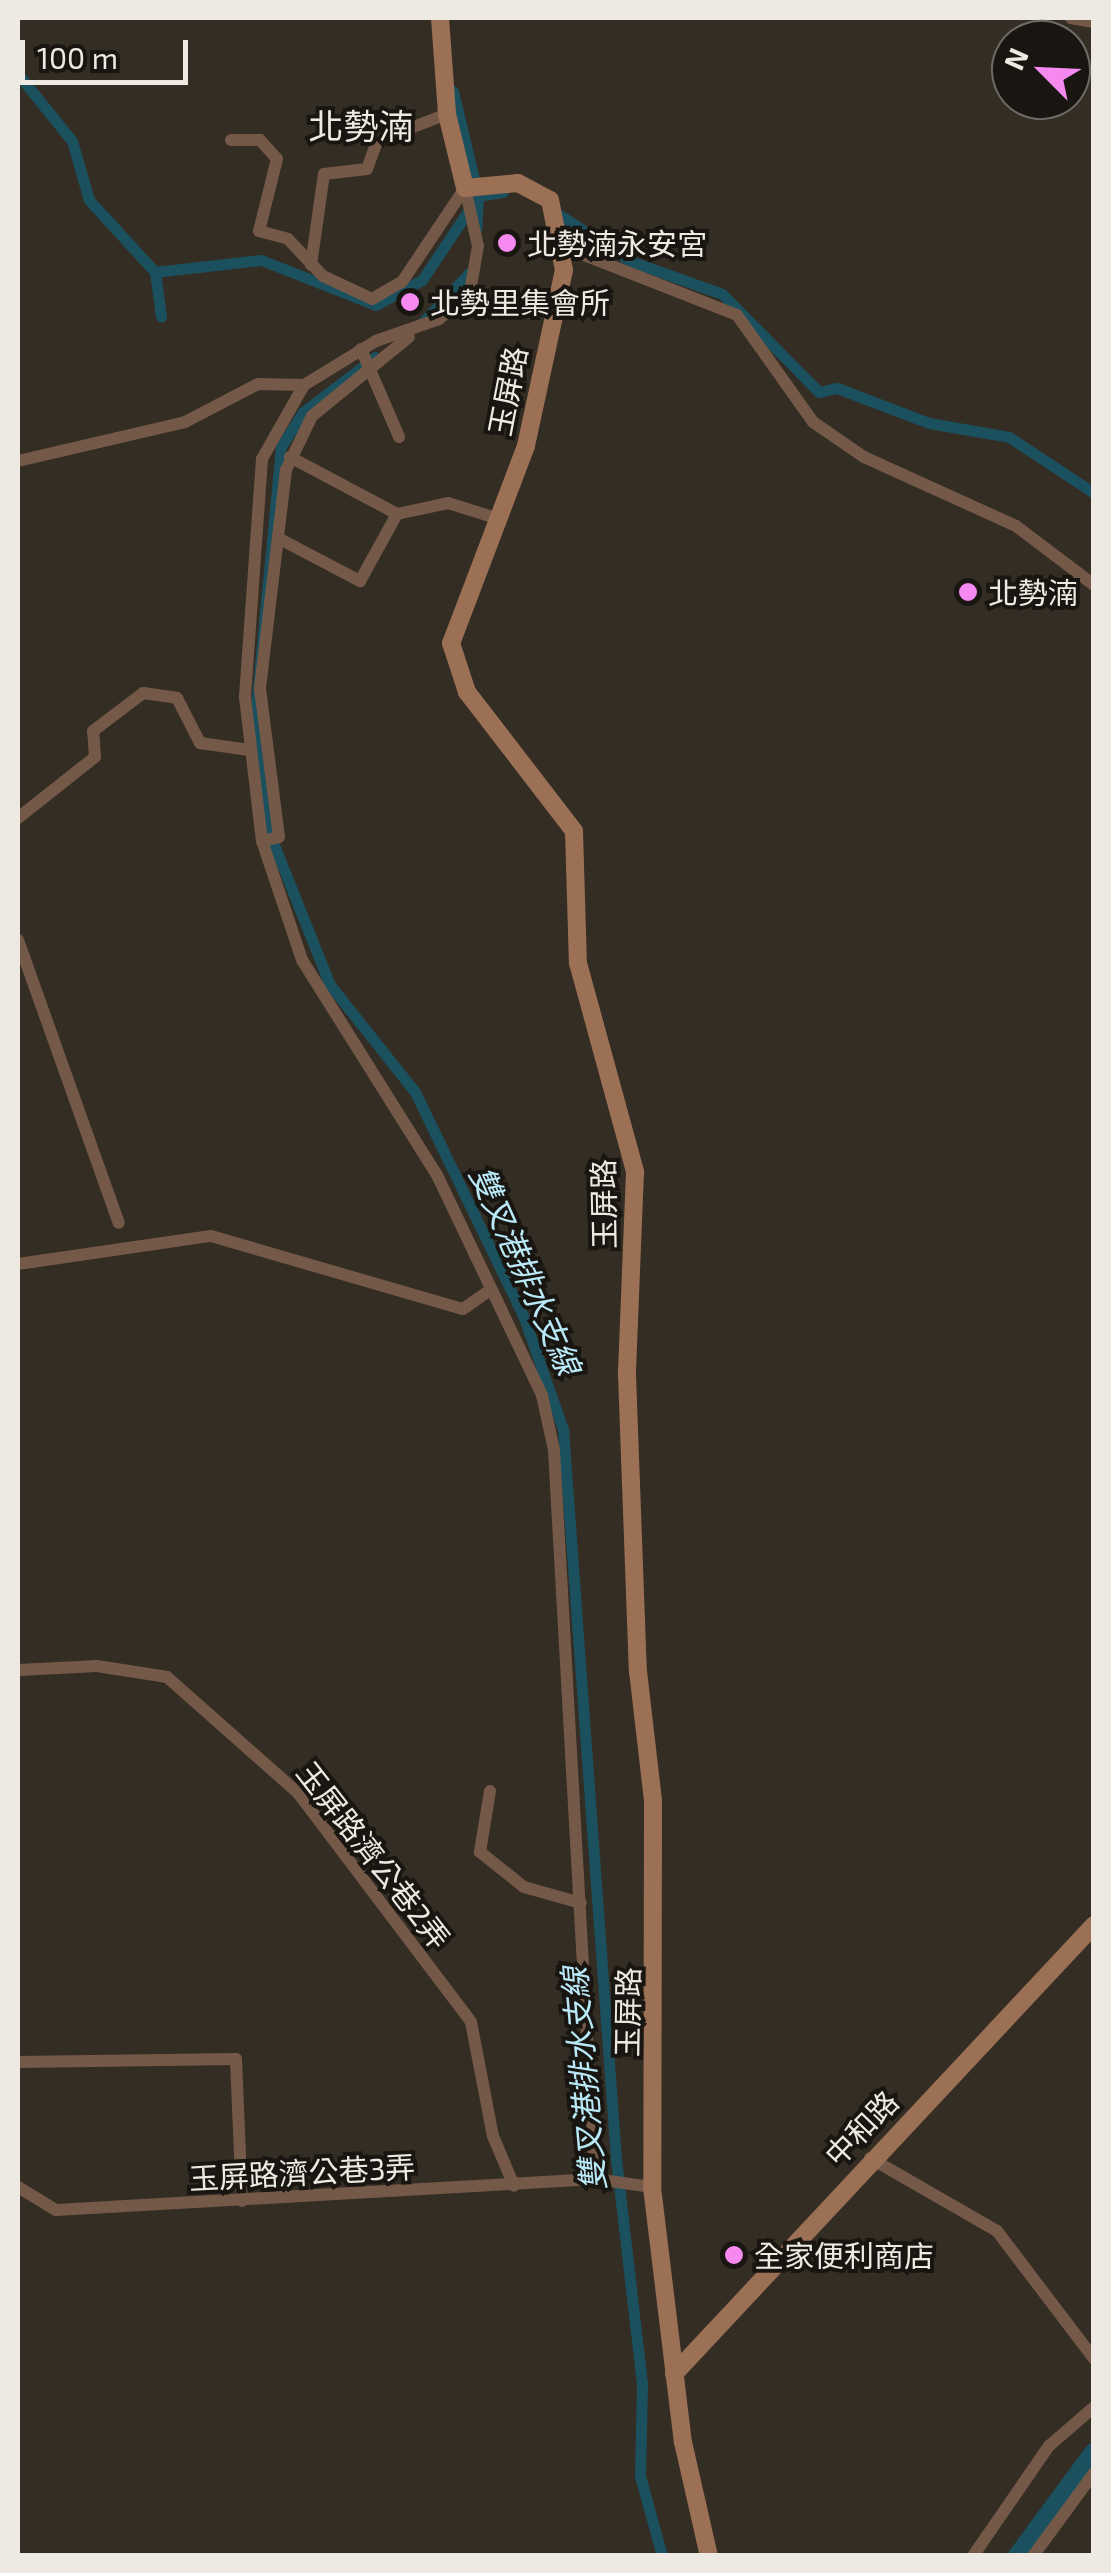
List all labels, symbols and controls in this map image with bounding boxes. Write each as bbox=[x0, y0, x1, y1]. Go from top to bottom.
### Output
scale bar bbox=[25, 20, 192, 82]
north arrow bbox=[991, 20, 1091, 120]
text: 100 m bbox=[37, 39, 118, 75]
text: N bbox=[996, 42, 1035, 75]
district label: 北勢湳 bbox=[309, 104, 413, 146]
place label: 北勢湳永安宮 bbox=[527, 225, 707, 261]
marker: 北勢湳永安宮 bbox=[496, 232, 518, 254]
place label: 北勢里集會所 bbox=[430, 284, 610, 320]
marker: 北勢里集會所 bbox=[399, 291, 421, 313]
street label: 玉屏路 bbox=[481, 343, 533, 439]
place label: 北勢湳 bbox=[988, 574, 1078, 610]
marker: 北勢湳 bbox=[957, 581, 979, 603]
street label: 玉屏路 bbox=[584, 1159, 622, 1249]
water label: 雙叉港排水支線 bbox=[463, 1160, 589, 1380]
street label: 玉屏路濟公巷2弄 bbox=[290, 1755, 458, 1955]
water label: 雙叉港排水支線 bbox=[554, 1966, 612, 2192]
street label: 玉屏路 bbox=[608, 1967, 646, 2057]
street label: 中和路 bbox=[817, 2083, 905, 2173]
street label: 玉屏路濟公巷3弄 bbox=[188, 2148, 416, 2196]
place label: 全家便利商店 bbox=[754, 2237, 934, 2273]
marker: 全家便利商店 bbox=[723, 2244, 745, 2266]

